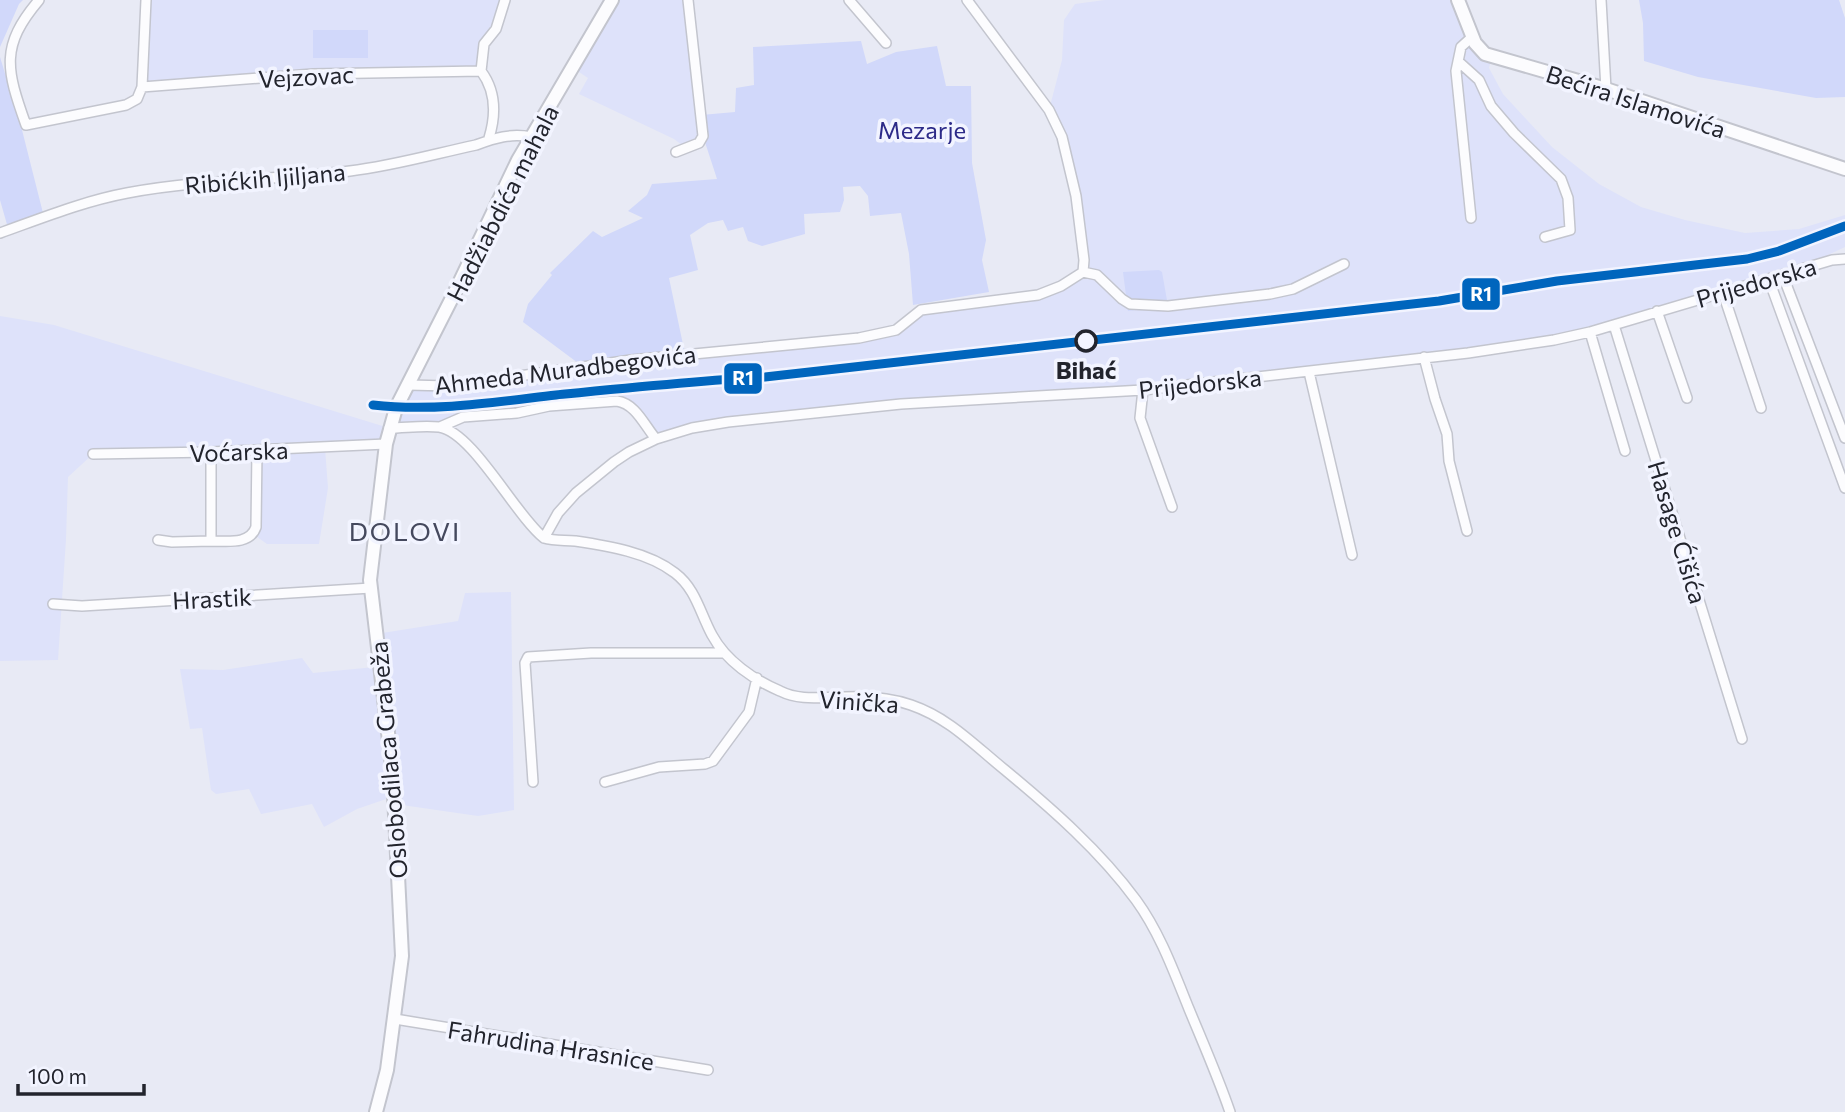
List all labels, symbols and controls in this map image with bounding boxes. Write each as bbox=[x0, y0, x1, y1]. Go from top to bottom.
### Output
street label: Bećira Islamovića bbox=[1543, 58, 1729, 144]
street label: Vejzovac bbox=[257, 59, 355, 93]
street label: Hadžiabdića mahala bbox=[440, 100, 564, 306]
park label: Mezarje bbox=[878, 115, 966, 144]
street label: Ribićkih ljiljana bbox=[183, 157, 347, 199]
street label: Prijedorska bbox=[1693, 251, 1819, 313]
line badge: R1 bbox=[1461, 277, 1501, 311]
text: R1 bbox=[1470, 282, 1492, 305]
marker: Bihać bbox=[1075, 330, 1097, 352]
street label: Ahmeda Muradbegovića bbox=[432, 339, 698, 399]
place label: Bihać bbox=[1056, 355, 1116, 384]
line badge: R1 bbox=[723, 362, 763, 395]
street label: Prijedorska bbox=[1137, 362, 1263, 404]
text: R1 bbox=[732, 366, 754, 389]
street label: Voćarska bbox=[189, 435, 289, 467]
street label: Hasage Ćišića bbox=[1642, 457, 1714, 607]
district label: DOLOVI bbox=[349, 515, 461, 546]
street label: Hrastik bbox=[171, 581, 253, 615]
street label: Oslobodilaca Grabeža bbox=[363, 640, 413, 880]
street label: Vinička bbox=[818, 684, 900, 718]
street label: Fahrudina Hrasnice bbox=[446, 1014, 656, 1076]
scale bar bbox=[18, 1052, 144, 1096]
text: 100 m bbox=[28, 1063, 87, 1088]

